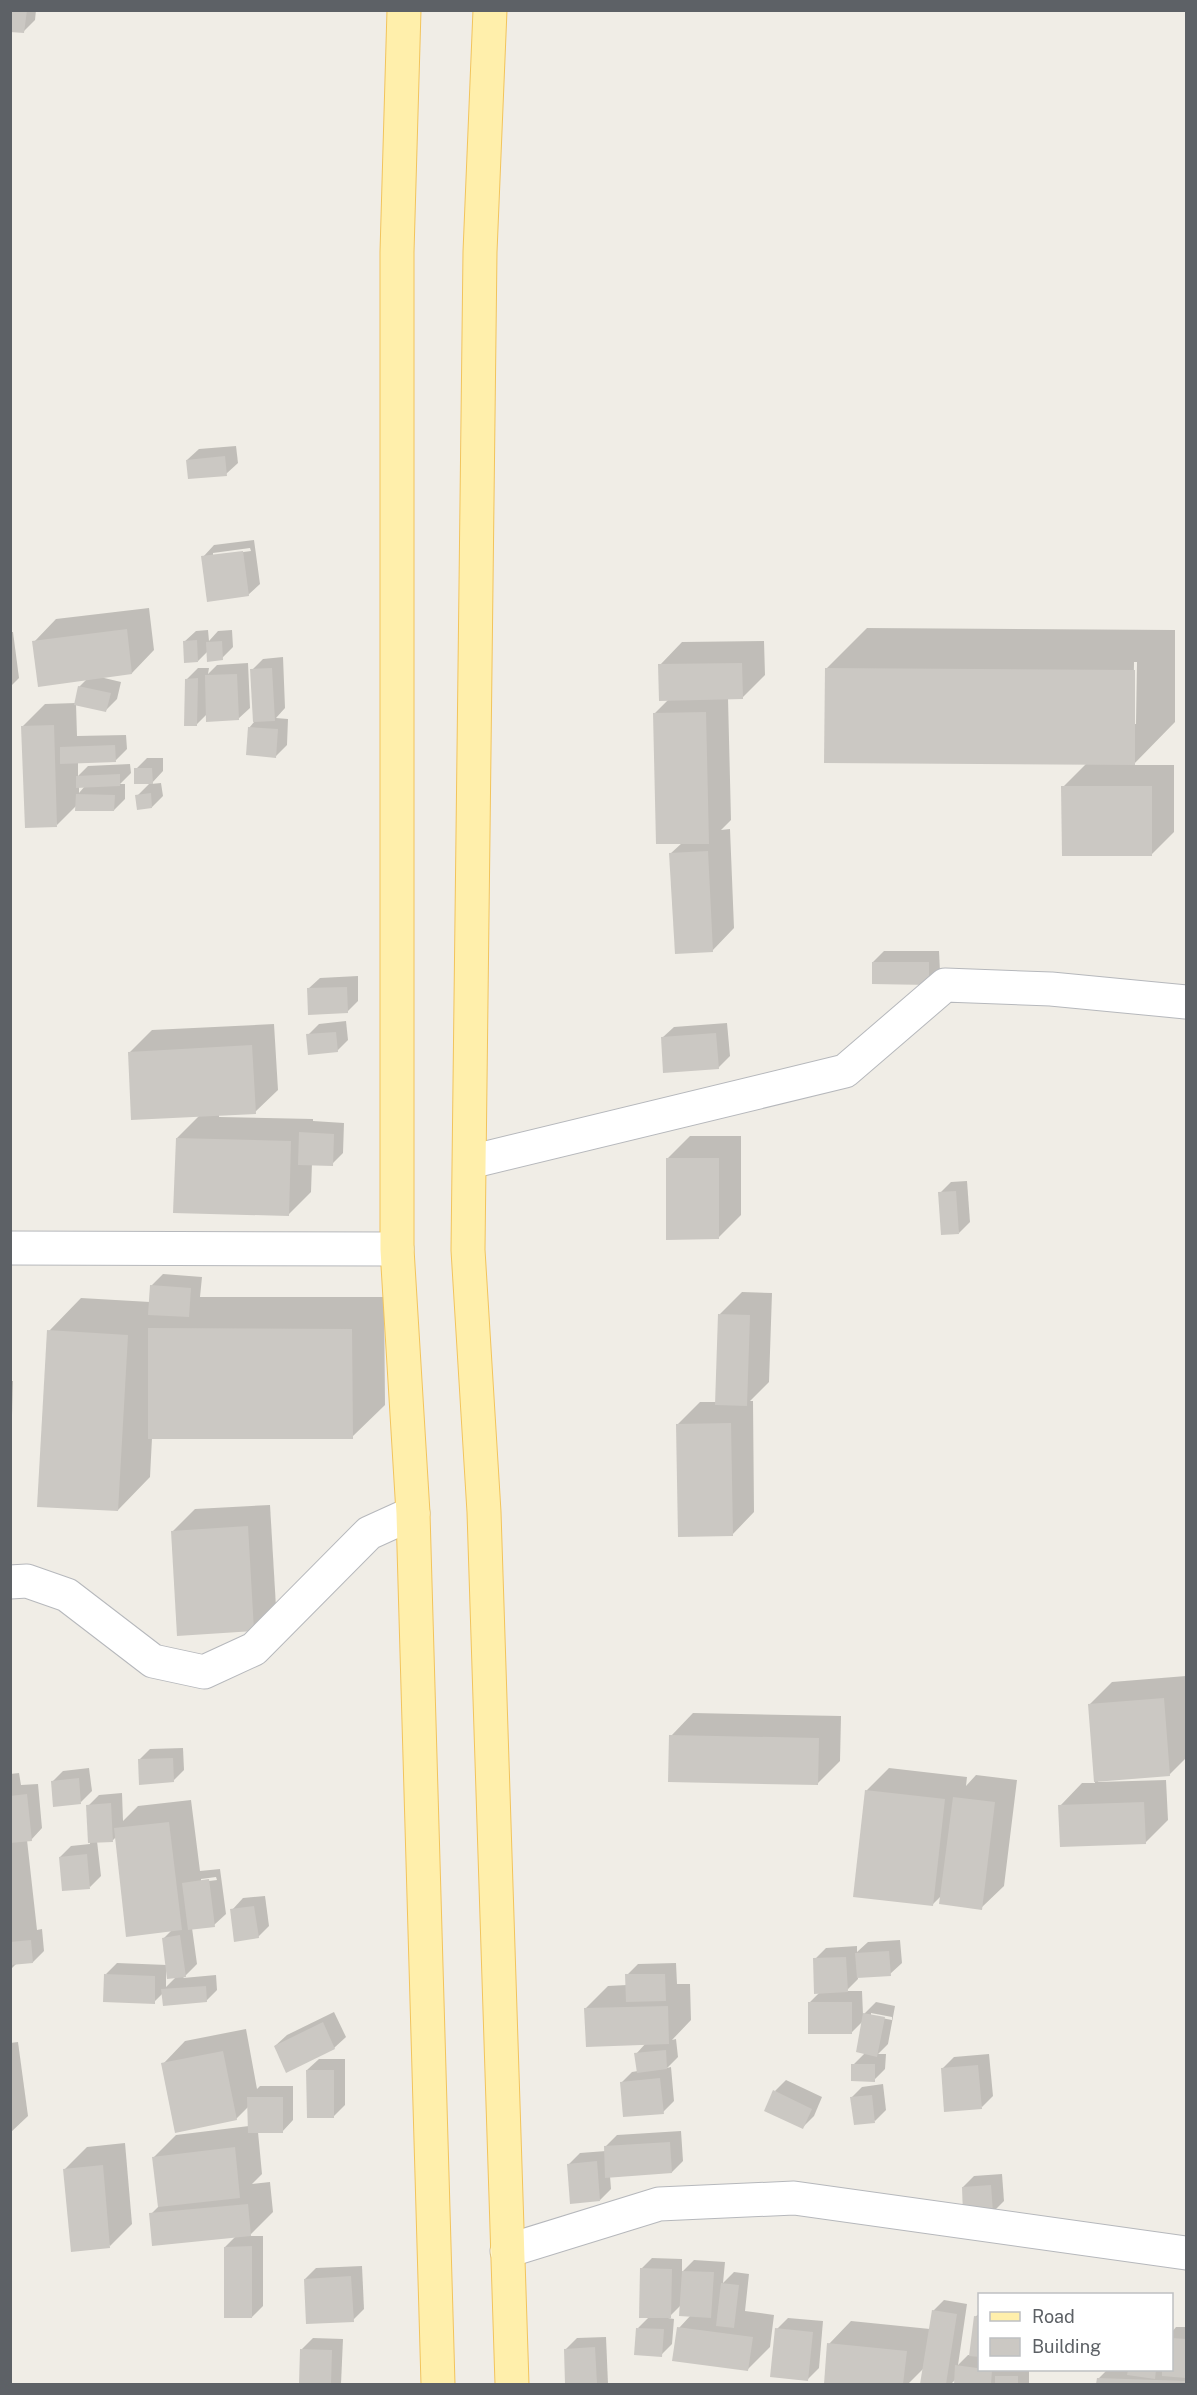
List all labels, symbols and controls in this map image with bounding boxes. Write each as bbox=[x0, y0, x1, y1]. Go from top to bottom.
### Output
legend bbox=[978, 2293, 1173, 2371]
text: Road bbox=[1032, 2306, 1075, 2327]
text: Building bbox=[1032, 2336, 1101, 2357]

